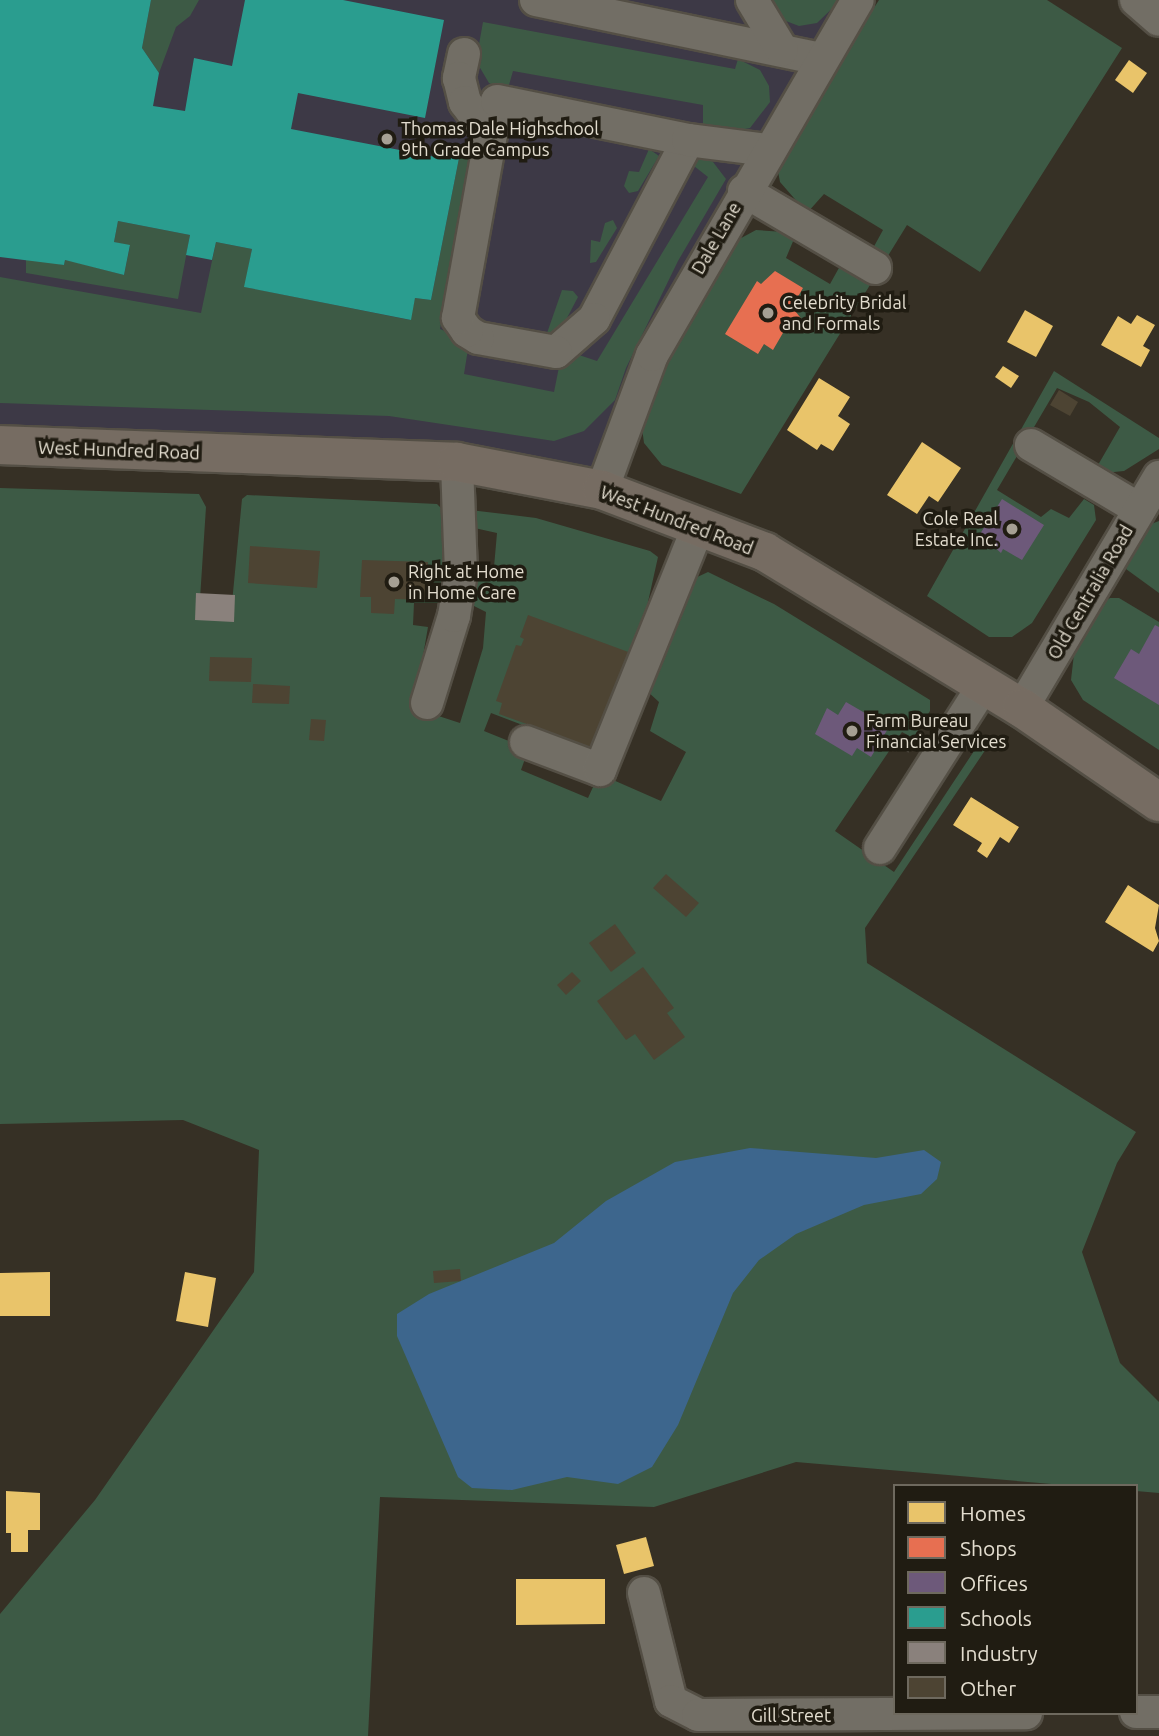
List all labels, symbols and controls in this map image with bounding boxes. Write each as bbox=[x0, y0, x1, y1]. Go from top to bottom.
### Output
place label: Thomas Dale Highschool 9th Grade Campus bbox=[401, 118, 599, 160]
marker: Thomas Dale Highschool 9th Grade Campus bbox=[379, 131, 395, 147]
street label: Dale Lane bbox=[687, 198, 745, 278]
place label: Celebrity Bridal and Formals bbox=[782, 292, 906, 334]
marker: Celebrity Bridal and Formals bbox=[760, 305, 776, 321]
street label: West Hundred Road bbox=[38, 436, 200, 464]
street label: West Hundred Road bbox=[598, 481, 756, 559]
place label: Cole Real Estate Inc. bbox=[915, 508, 998, 550]
marker: Cole Real Estate Inc. bbox=[1004, 521, 1020, 537]
street label: Old Centralia Road bbox=[1043, 521, 1137, 663]
place label: Right at Home in Home Care bbox=[408, 561, 524, 604]
marker: Right at Home in Home Care bbox=[386, 574, 402, 590]
place label: Farm Bureau Financial Services bbox=[866, 710, 1006, 752]
marker: Farm Bureau Financial Services bbox=[844, 723, 860, 739]
legend bbox=[893, 1484, 1138, 1715]
text: Homes bbox=[960, 1501, 1026, 1525]
text: Shops bbox=[960, 1536, 1017, 1560]
text: Offices bbox=[960, 1571, 1028, 1595]
text: Schools bbox=[960, 1606, 1032, 1630]
text: Industry bbox=[960, 1641, 1038, 1665]
text: Other bbox=[960, 1676, 1016, 1700]
street label: Gill Street bbox=[751, 1704, 831, 1726]

